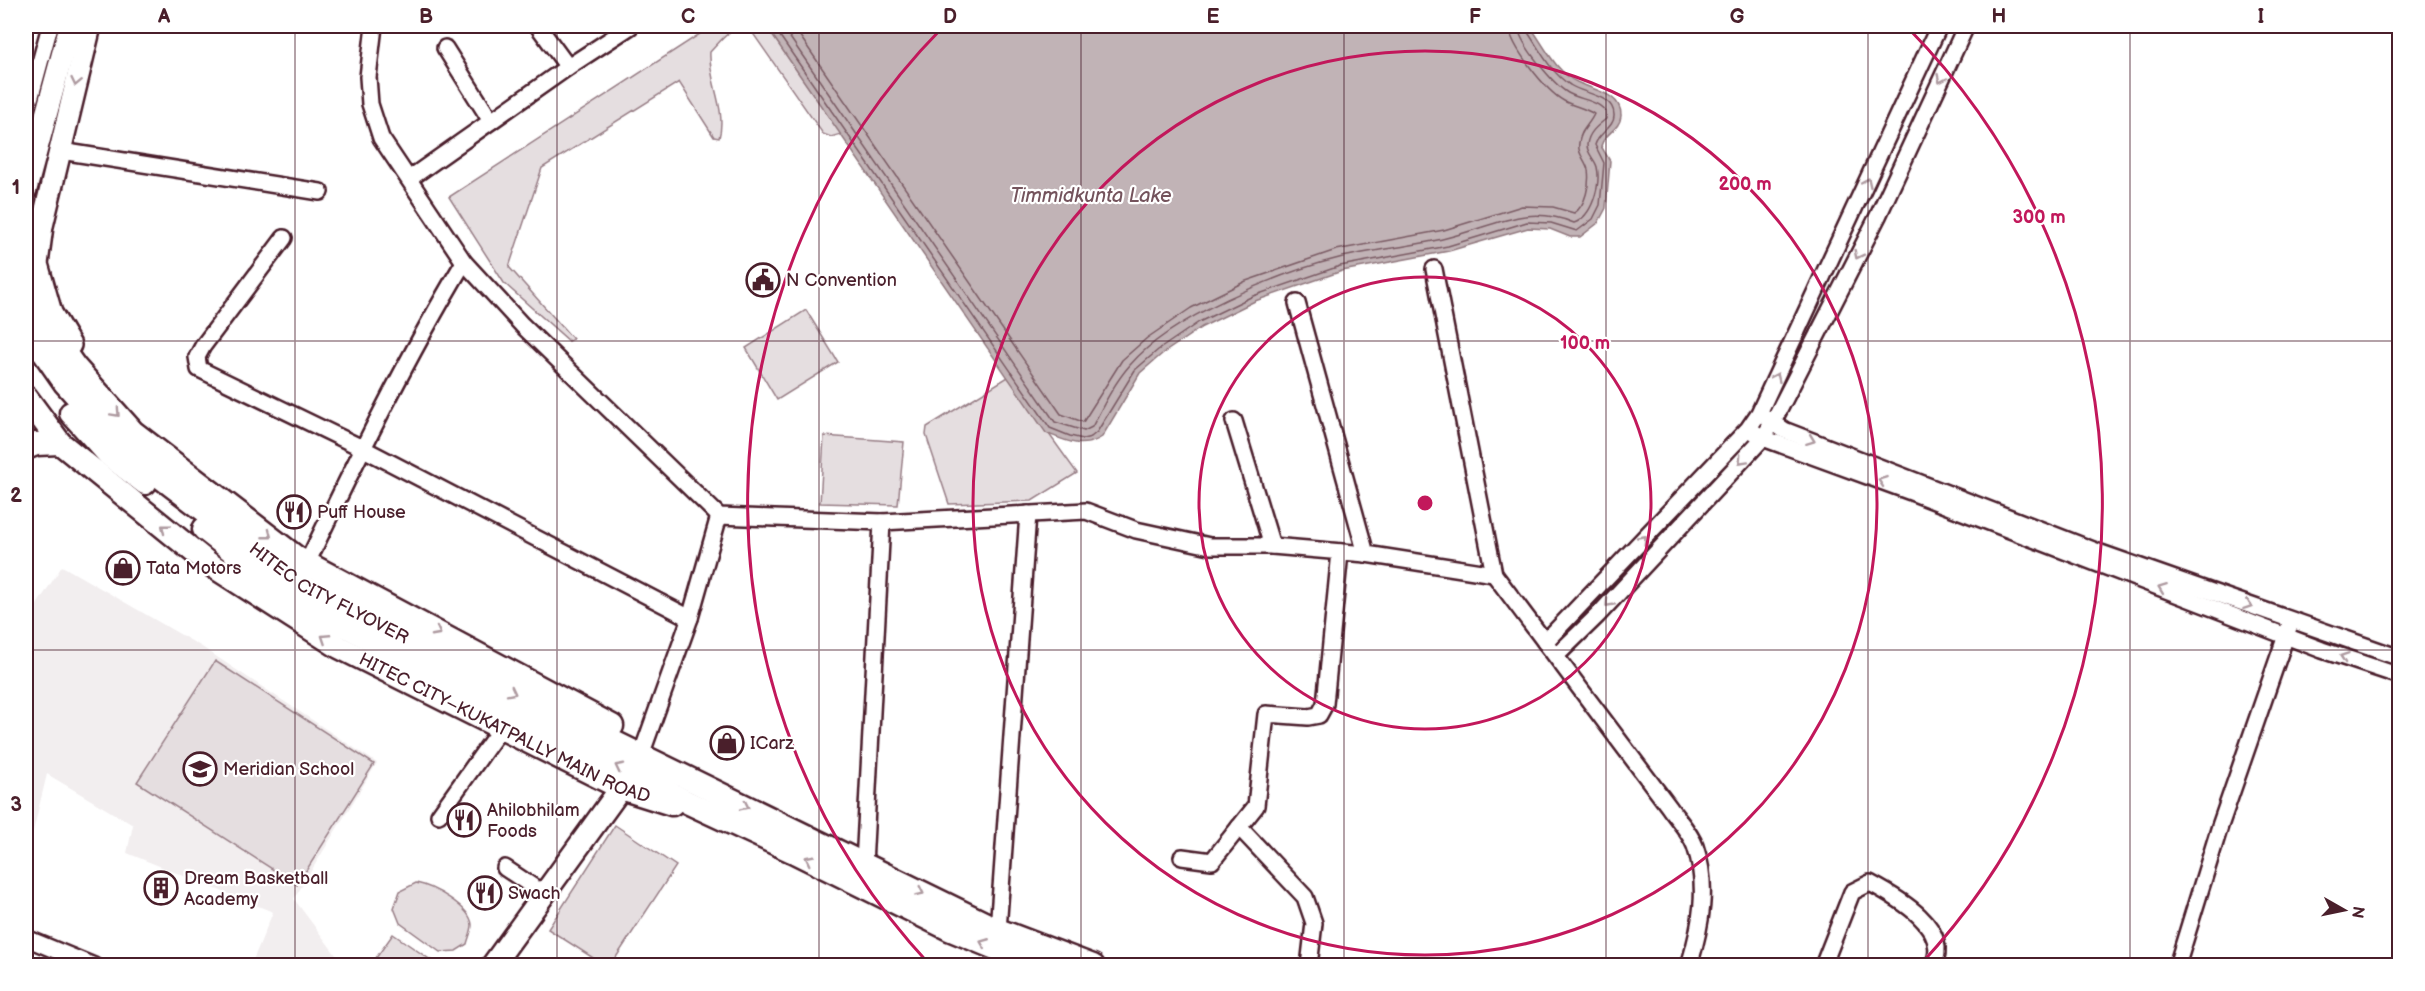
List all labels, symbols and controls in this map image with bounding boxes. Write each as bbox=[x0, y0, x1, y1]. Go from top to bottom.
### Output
text: A bbox=[157, 5, 171, 29]
text: B bbox=[419, 5, 433, 29]
text: C bbox=[681, 5, 695, 29]
text: D bbox=[943, 5, 957, 29]
text: E bbox=[1207, 5, 1220, 29]
text: F bbox=[1469, 5, 1481, 29]
text: G bbox=[1730, 5, 1745, 29]
text: H bbox=[1992, 5, 2006, 29]
text: I bbox=[2258, 5, 2264, 29]
one-way arrow bbox=[1937, 72, 1949, 83]
one-way arrow bbox=[71, 77, 84, 87]
text: 200 m bbox=[1718, 174, 1772, 195]
text: 1 bbox=[12, 176, 20, 200]
one-way arrow bbox=[1859, 177, 1871, 188]
water label: Timmidkunta Lake bbox=[1010, 184, 1172, 208]
text: 300 m bbox=[2012, 207, 2066, 228]
one-way arrow bbox=[1854, 249, 1866, 260]
public building icon: N Convention bbox=[745, 262, 781, 298]
place label: N Convention bbox=[786, 270, 897, 291]
text: 100 m bbox=[1560, 333, 1610, 354]
one-way arrow bbox=[1768, 373, 1780, 384]
one-way arrow bbox=[109, 407, 120, 417]
one-way arrow bbox=[1804, 433, 1815, 445]
one-way arrow bbox=[1738, 453, 1749, 464]
one-way arrow bbox=[1877, 476, 1888, 488]
text: 2 bbox=[10, 484, 22, 508]
centre of rings bbox=[1415, 493, 1435, 513]
restaurant icon: Puff House bbox=[276, 494, 312, 530]
place label: Puff House bbox=[317, 502, 406, 523]
one-way arrow bbox=[160, 524, 171, 535]
one-way arrow bbox=[261, 528, 272, 539]
one-way arrow bbox=[1636, 535, 1647, 546]
street label: HITEC CITY FLYOVER bbox=[245, 538, 412, 648]
shop icon: Tata Motors bbox=[105, 550, 141, 586]
place label: Tata Motors bbox=[146, 558, 241, 579]
one-way arrow bbox=[2157, 583, 2168, 595]
one-way arrow bbox=[1605, 597, 1616, 607]
one-way arrow bbox=[2243, 598, 2253, 611]
one-way arrow bbox=[430, 624, 441, 636]
one-way arrow bbox=[321, 633, 331, 645]
street label: HITEC CITY–KUKATPALLY MAIN ROAD bbox=[356, 648, 653, 807]
one-way arrow bbox=[2339, 652, 2350, 665]
one-way arrow bbox=[505, 685, 516, 697]
shop icon: ICarz bbox=[709, 725, 745, 761]
place label: ICarz bbox=[750, 733, 794, 754]
school or university icon: Meridian School bbox=[182, 751, 218, 787]
place label: Meridian School bbox=[223, 759, 354, 780]
one-way arrow bbox=[614, 762, 625, 774]
text: 3 bbox=[10, 793, 22, 817]
one-way arrow bbox=[739, 799, 750, 810]
place label: Ahilobhilam Foods bbox=[487, 800, 580, 842]
restaurant icon: Ahilobhilam Foods bbox=[446, 802, 482, 838]
one-way arrow bbox=[804, 855, 815, 866]
place label: Dream Basketball Academy bbox=[184, 868, 328, 910]
building icon: Dream Basketball Academy bbox=[143, 870, 179, 906]
restaurant icon: Swach bbox=[467, 875, 503, 911]
north arrow bbox=[2314, 880, 2374, 940]
place label: Swach bbox=[508, 883, 561, 904]
one-way arrow bbox=[914, 885, 925, 897]
text: N bbox=[2347, 905, 2368, 920]
one-way arrow bbox=[980, 938, 990, 951]

